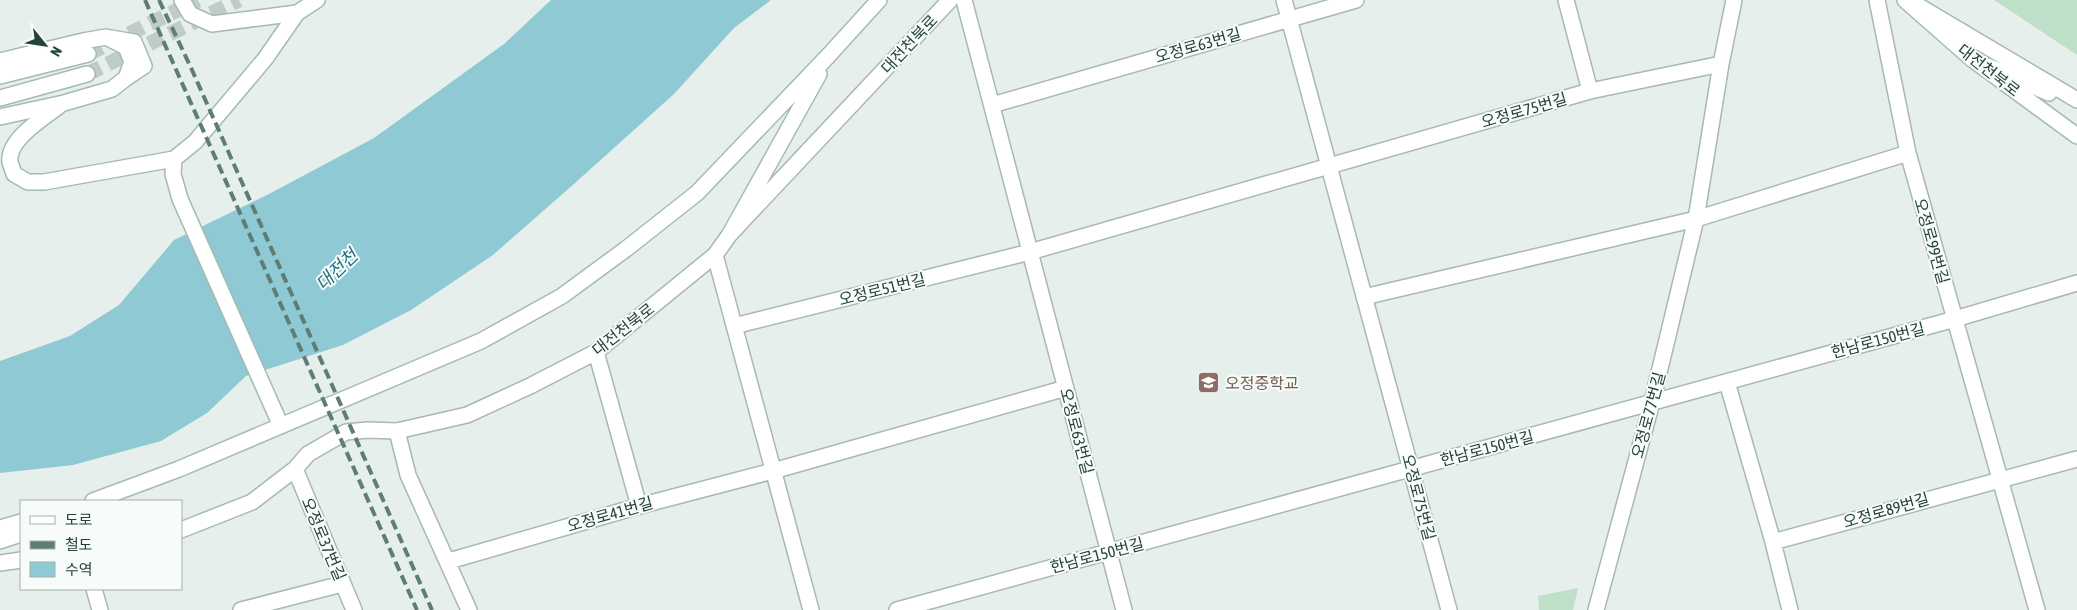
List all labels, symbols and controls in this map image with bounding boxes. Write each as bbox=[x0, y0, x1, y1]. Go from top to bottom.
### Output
street label: 대전천북로 bbox=[877, 11, 941, 77]
north arrow bbox=[20, 20, 70, 70]
street label: 오정로63번길 bbox=[1153, 24, 1243, 66]
street label: 대전천북로 bbox=[1954, 40, 2024, 100]
text: N bbox=[47, 44, 65, 59]
street label: 오정로75번길 bbox=[1479, 89, 1569, 131]
street label: 오정로99번길 bbox=[1911, 196, 1953, 286]
water label: 대전천 bbox=[311, 243, 364, 294]
street label: 오정로51번길 bbox=[837, 270, 927, 308]
street label: 대전천북로 bbox=[588, 299, 658, 359]
street label: 한남로150번길 bbox=[1829, 319, 1927, 361]
street label: 오정로77번길 bbox=[1628, 370, 1668, 460]
school or university icon: 오정중학교 bbox=[1197, 371, 1221, 395]
place label: 오정중학교 bbox=[1225, 374, 1299, 392]
street label: 오정로63번길 bbox=[1057, 386, 1097, 476]
street label: 한남로150번길 bbox=[1438, 427, 1536, 469]
street label: 오정로75번길 bbox=[1399, 452, 1439, 542]
street label: 오정로89번길 bbox=[1841, 489, 1931, 531]
street label: 오정로41번길 bbox=[565, 493, 655, 535]
street label: 오정로37번길 bbox=[298, 495, 350, 583]
legend bbox=[20, 500, 182, 590]
text: 도로 bbox=[65, 511, 93, 528]
street label: 한남로150번길 bbox=[1048, 534, 1146, 576]
text: 철도 bbox=[65, 536, 93, 553]
text: 수역 bbox=[65, 561, 93, 578]

